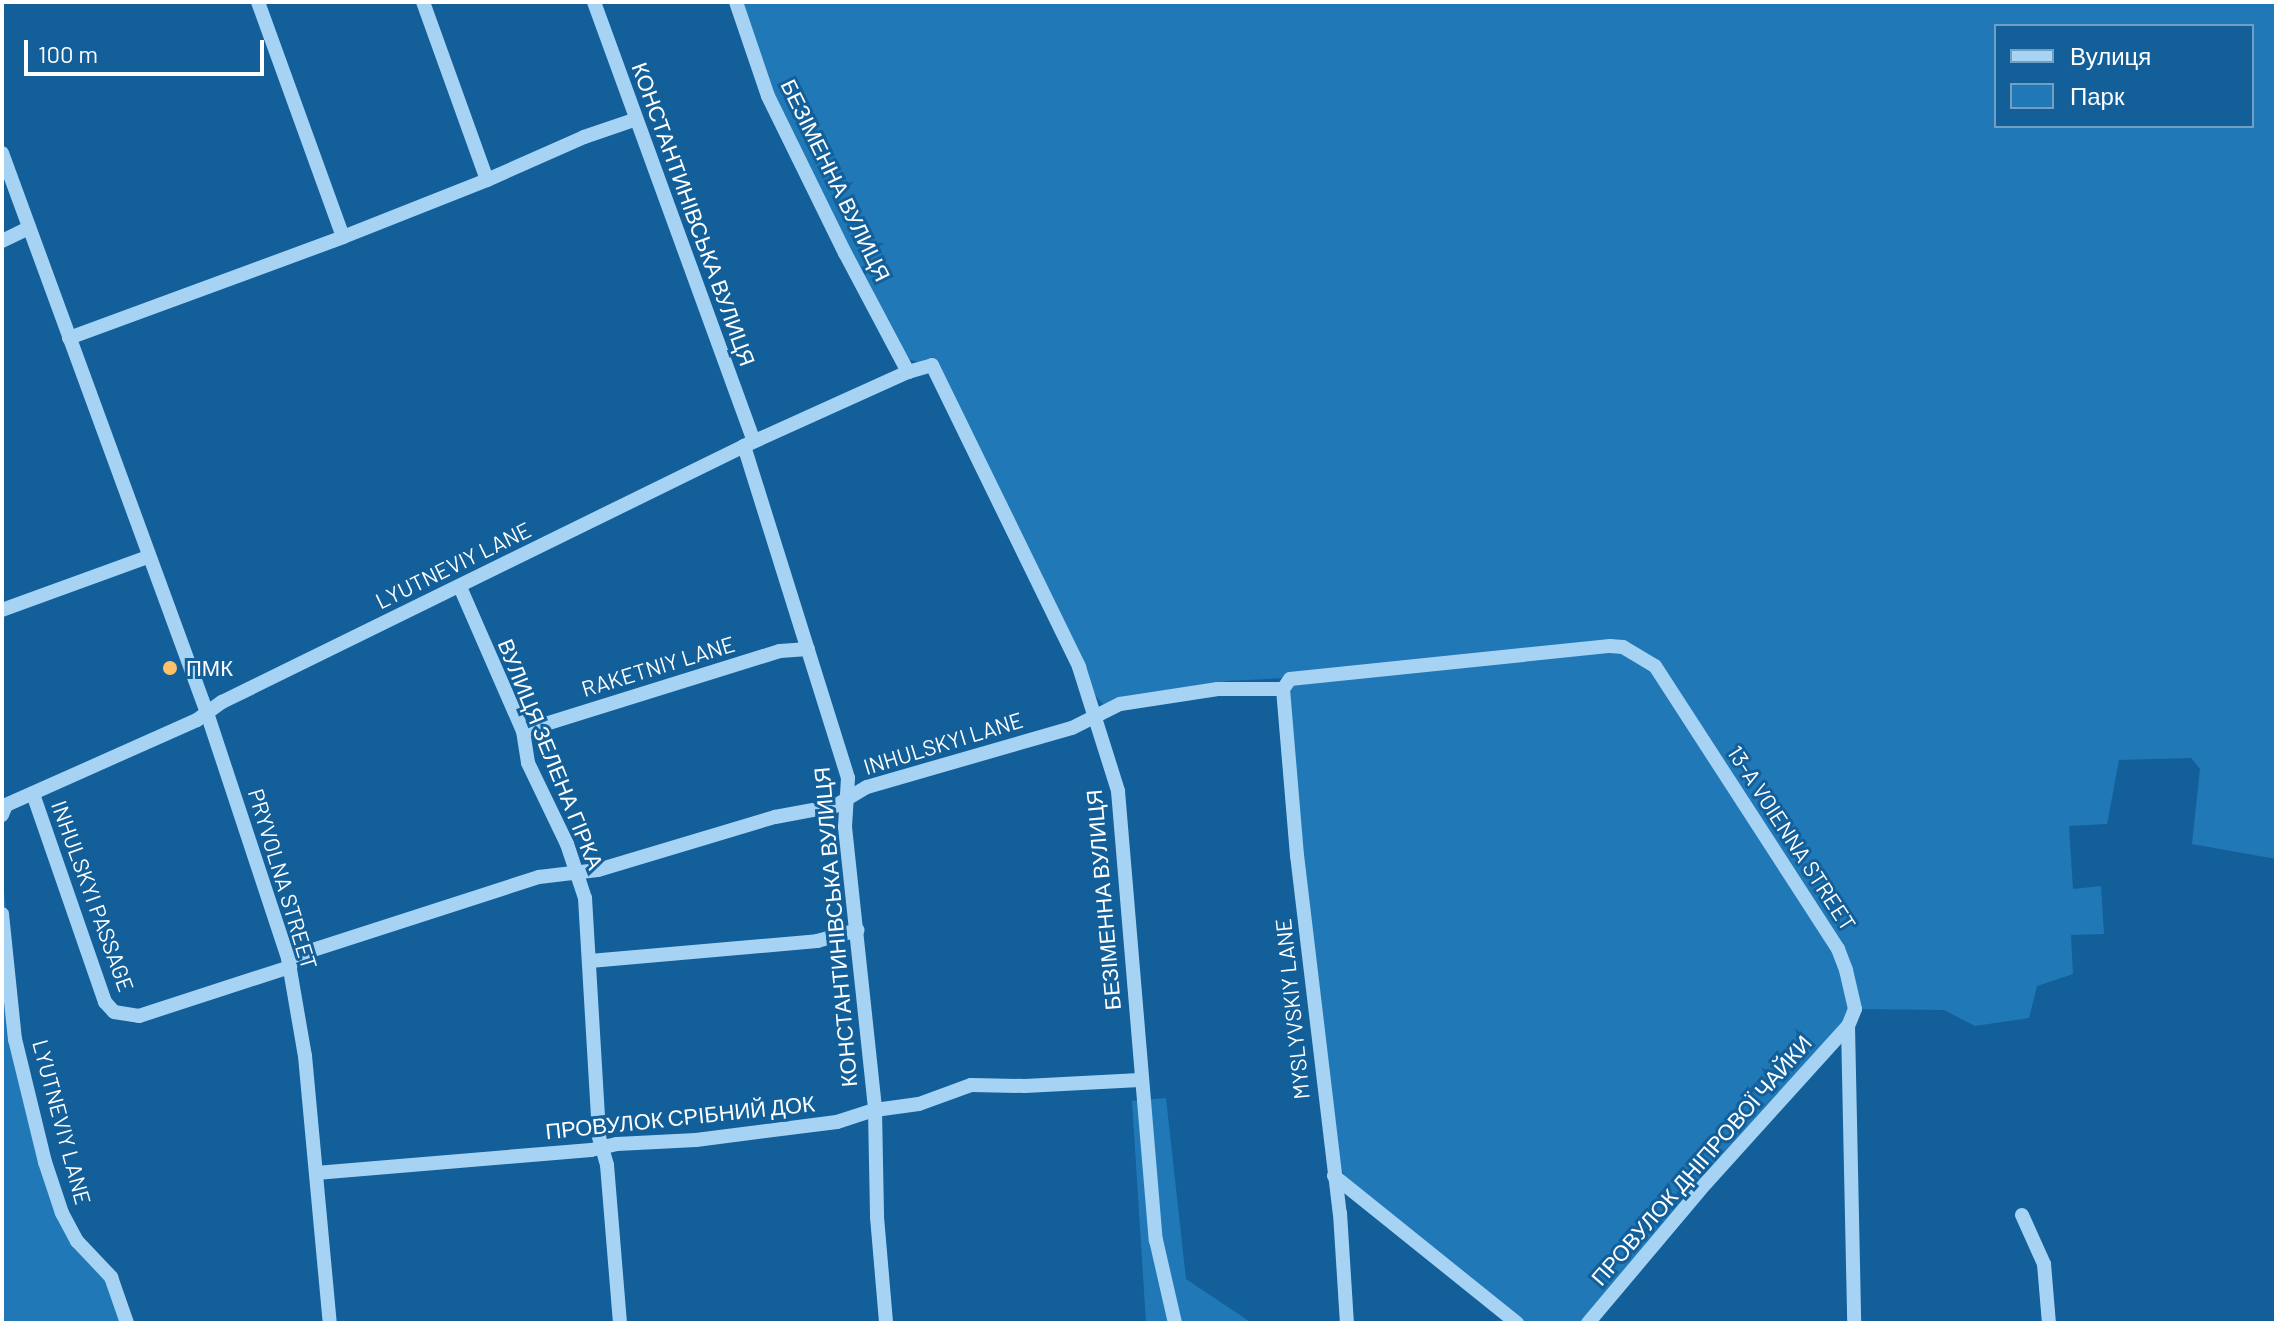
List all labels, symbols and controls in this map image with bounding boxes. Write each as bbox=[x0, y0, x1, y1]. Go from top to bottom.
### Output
scale bar bbox=[28, 24, 268, 74]
legend bbox=[1994, 24, 2254, 128]
text: 100 m bbox=[38, 39, 98, 68]
text: Вулиця bbox=[2070, 41, 2151, 70]
street label: КОНСТАНТИНІВСЬКА ВУЛИЦЯ bbox=[627, 59, 761, 369]
street label: БЕЗІМЕННА ВУЛИЦЯ bbox=[776, 75, 896, 285]
text: Парк bbox=[2070, 81, 2124, 110]
street label: LYUTNEVIY LANE bbox=[371, 516, 535, 614]
street label: RAKETNIY LANE bbox=[578, 630, 738, 702]
street label: ВУЛИЦЯ ЗЕЛЕНА ГІРКА bbox=[493, 635, 609, 873]
place label: ПМК bbox=[186, 655, 233, 681]
marker: ПМК bbox=[161, 659, 179, 677]
street label: INHULSKYI LANE bbox=[860, 706, 1026, 780]
street label: 13-A VOIENNA STREET bbox=[1722, 741, 1862, 935]
street label: КОНСТАНТИНІВСЬКА ВУЛИЦЯ bbox=[808, 766, 862, 1088]
street label: PRYVOLNA STREET bbox=[243, 785, 323, 973]
street label: БЕЗІМЕННА ВУЛИЦЯ bbox=[1080, 789, 1126, 1011]
street label: INHULSKYI PASSAGE bbox=[46, 797, 140, 995]
street label: MYSLYVSKIY LANE bbox=[1269, 917, 1315, 1101]
street label: ПРОВУЛОК ДНІПРОВОЇ ЧАЙКИ bbox=[1585, 1030, 1817, 1290]
street label: LYUTNEVIY LANE bbox=[27, 1037, 97, 1207]
street label: ПРОВУЛОК СРІБНИЙ ДОК bbox=[544, 1090, 816, 1144]

